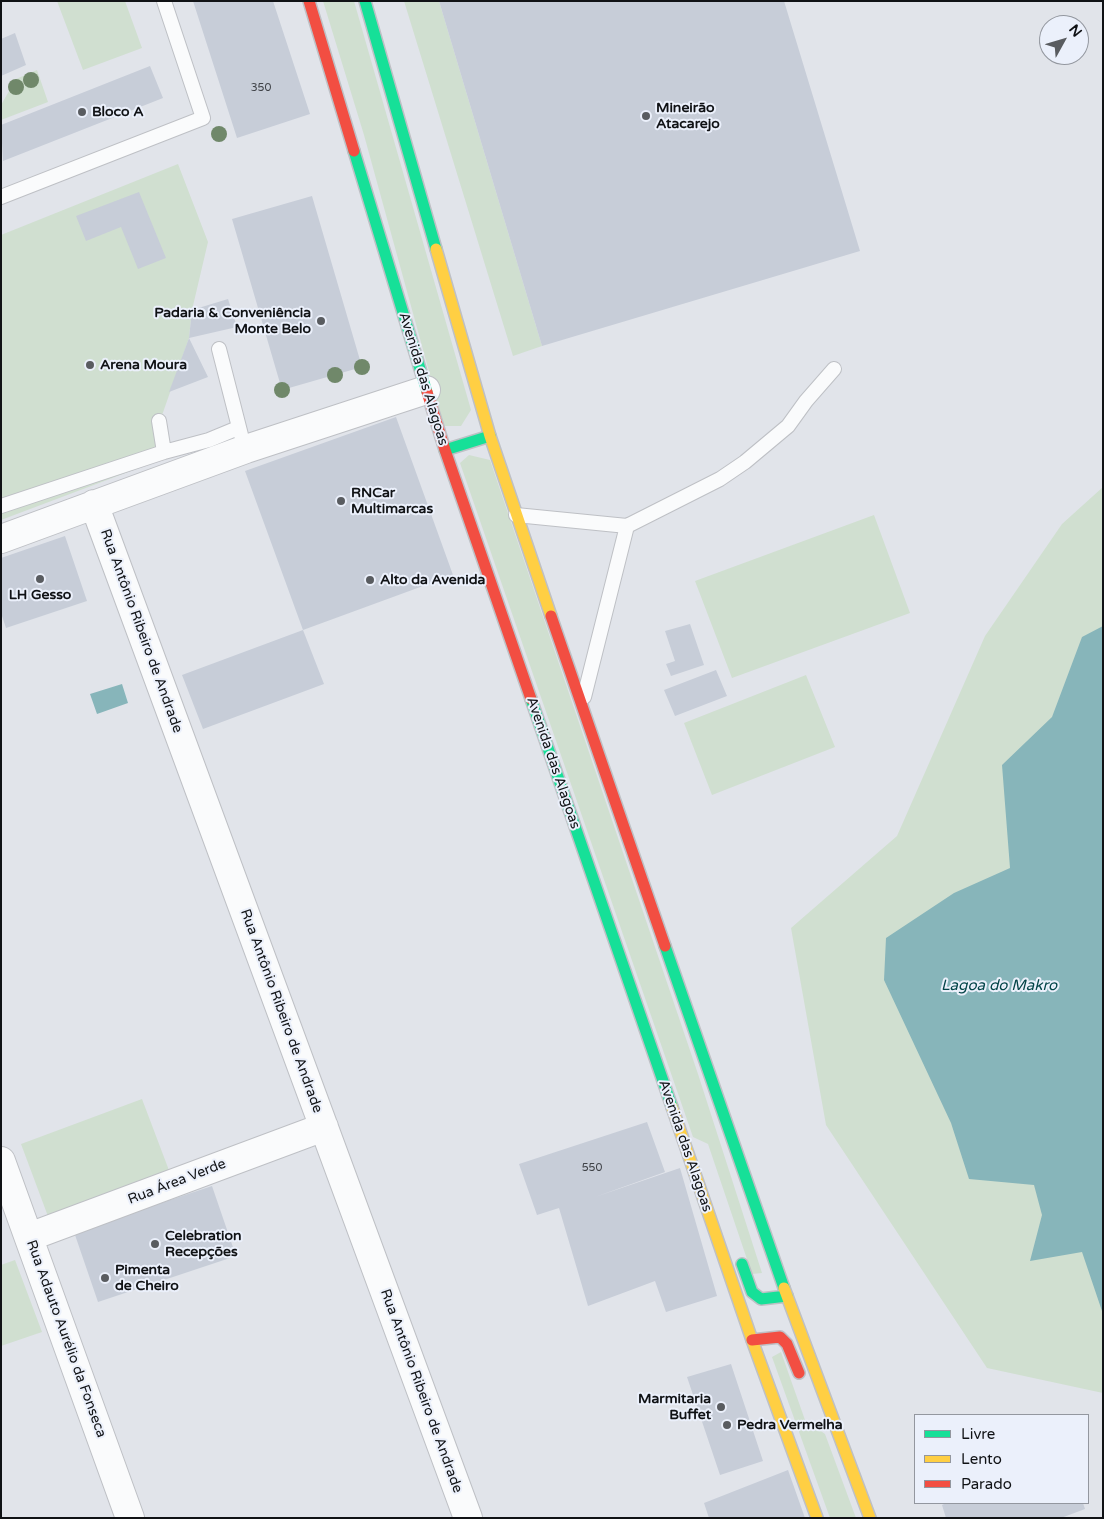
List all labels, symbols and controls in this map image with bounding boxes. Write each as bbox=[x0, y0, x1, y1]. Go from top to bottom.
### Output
north arrow bbox=[1039, 15, 1089, 65]
text: N bbox=[1065, 21, 1085, 41]
house number: 350 bbox=[251, 81, 271, 95]
place label: Mineirão Atacarejo bbox=[656, 100, 720, 132]
place label: Bloco A bbox=[92, 104, 144, 120]
marker: Bloco A bbox=[76, 106, 88, 118]
marker: Mineirão Atacarejo bbox=[640, 110, 652, 122]
place label: Padaria & Conveniência Monte Belo bbox=[154, 305, 311, 338]
street label: Avenida das Alagoas bbox=[395, 310, 451, 448]
marker: Padaria & Conveniência Monte Belo bbox=[315, 315, 327, 327]
place label: Arena Moura bbox=[100, 357, 187, 373]
marker: Arena Moura bbox=[84, 359, 96, 371]
place label: RNCar Multimarcas bbox=[351, 485, 433, 518]
marker: RNCar Multimarcas bbox=[335, 495, 347, 507]
street label: Rua Antônio Ribeiro de Andrade bbox=[96, 527, 186, 735]
place label: Alto da Avenida bbox=[380, 572, 485, 588]
marker: LH Gesso bbox=[34, 573, 46, 585]
marker: Alto da Avenida bbox=[364, 574, 376, 586]
place label: LH Gesso bbox=[9, 587, 71, 603]
street label: Avenida das Alagoas bbox=[523, 695, 583, 831]
street label: Rua Antônio Ribeiro de Andrade bbox=[236, 907, 326, 1115]
water label: Lagoa do Makro bbox=[941, 977, 1057, 995]
street label: Avenida das Alagoas bbox=[655, 1078, 715, 1214]
street label: Rua Área Verde bbox=[126, 1156, 228, 1208]
house number: 550 bbox=[582, 1161, 602, 1175]
place label: Celebration Recepções bbox=[165, 1228, 242, 1260]
street label: Rua Adauto Aurélio da Fonseca bbox=[22, 1238, 110, 1440]
marker: Celebration Recepções bbox=[149, 1238, 161, 1250]
place label: Pimenta de Cheiro bbox=[115, 1262, 179, 1294]
marker: Pimenta de Cheiro bbox=[99, 1272, 111, 1284]
street label: Rua Antônio Ribeiro de Andrade bbox=[376, 1287, 466, 1495]
place label: Marmitaria Buffet bbox=[638, 1391, 711, 1424]
marker: Marmitaria Buffet bbox=[715, 1401, 727, 1413]
legend bbox=[914, 1414, 1089, 1504]
place label: Pedra Vermelha bbox=[737, 1417, 843, 1433]
marker: Pedra Vermelha bbox=[721, 1419, 733, 1431]
text: Livre bbox=[961, 1425, 995, 1443]
text: Lento bbox=[961, 1450, 1002, 1468]
text: Parado bbox=[961, 1475, 1012, 1493]

